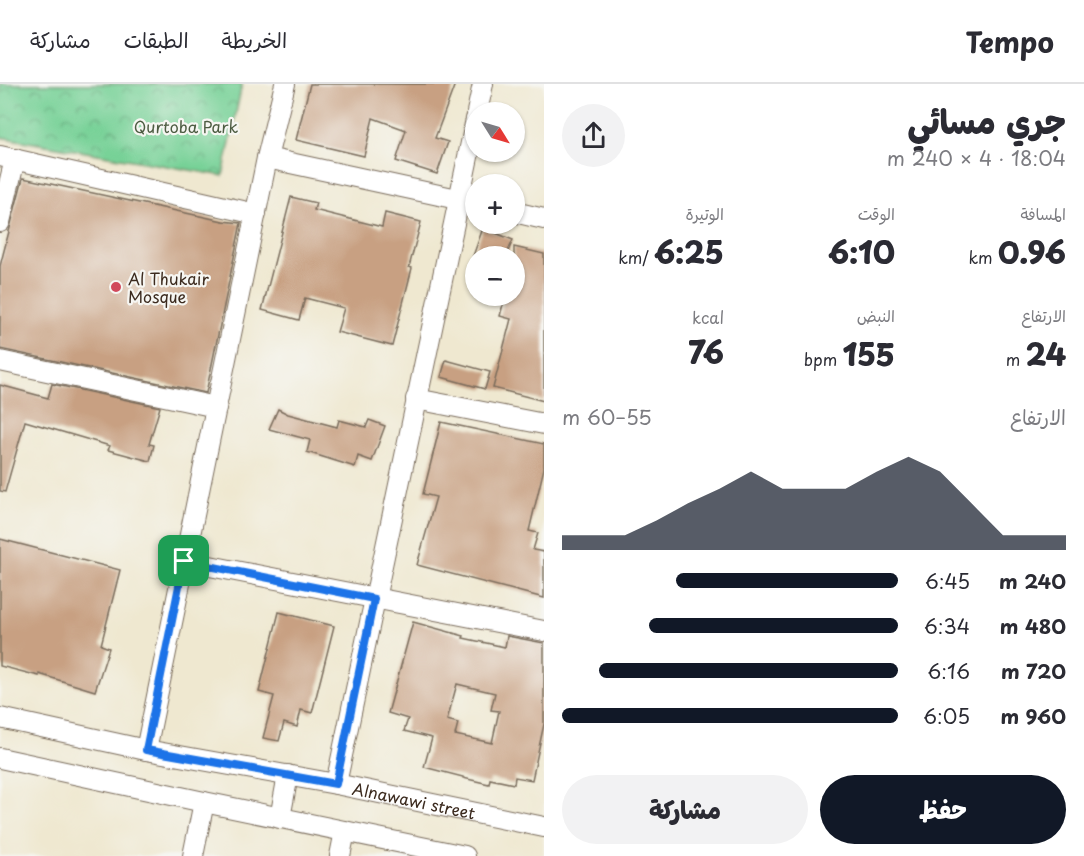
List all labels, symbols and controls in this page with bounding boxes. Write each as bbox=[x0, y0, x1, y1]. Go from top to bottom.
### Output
text: Tempo bbox=[966, 20, 1054, 63]
text: مشاركة bbox=[30, 23, 91, 55]
text: الطبقات bbox=[124, 23, 189, 55]
text: الخريطة bbox=[222, 23, 287, 55]
text: جري مسائي bbox=[907, 95, 1066, 145]
north arrow bbox=[465, 102, 525, 162]
map controls bbox=[465, 102, 525, 306]
button: share bbox=[562, 104, 625, 167]
park label: Qurtoba Park bbox=[134, 114, 238, 138]
text: 18:04 · 4 × 240 m bbox=[887, 143, 1066, 173]
button: + bbox=[465, 174, 525, 234]
text: الوتيرة bbox=[685, 201, 724, 225]
text: الوقت bbox=[858, 201, 895, 225]
text: المسافة bbox=[1020, 201, 1066, 225]
text: 6:25 bbox=[654, 229, 724, 274]
text: 6:10 bbox=[828, 229, 895, 274]
text: 0.96 bbox=[998, 229, 1066, 274]
text: /km bbox=[618, 245, 654, 269]
text: km bbox=[969, 245, 998, 269]
button: − bbox=[465, 246, 525, 306]
place label: Al Thukair Mosque bbox=[128, 266, 210, 308]
marker: Al Thukair Mosque bbox=[109, 280, 123, 294]
text: النبض bbox=[857, 303, 895, 327]
text: الارتفاع bbox=[1021, 303, 1066, 327]
text: kcal bbox=[692, 305, 724, 329]
text: 76 bbox=[688, 329, 724, 374]
text: 155 bbox=[842, 331, 895, 376]
text: 24 bbox=[1025, 331, 1066, 376]
text: bpm bbox=[804, 347, 842, 371]
text: m bbox=[1006, 347, 1025, 371]
text: 55–60 m bbox=[562, 402, 652, 432]
text: الارتفاع bbox=[1010, 402, 1066, 432]
pin bbox=[158, 535, 209, 586]
icon: arrive bbox=[167, 544, 200, 577]
text: 6:45 bbox=[925, 566, 970, 596]
text: 240 m bbox=[999, 566, 1066, 596]
text: 6:34 bbox=[924, 611, 970, 641]
text: 480 m bbox=[1000, 611, 1066, 641]
text: 6:16 bbox=[927, 656, 970, 686]
text: 720 m bbox=[1001, 656, 1066, 686]
text: 6:05 bbox=[923, 701, 970, 731]
text: 960 m bbox=[1000, 701, 1066, 731]
button: مشاركة bbox=[562, 775, 808, 844]
button: حفظ bbox=[820, 775, 1066, 844]
street label: Alnawawi street bbox=[350, 776, 478, 825]

